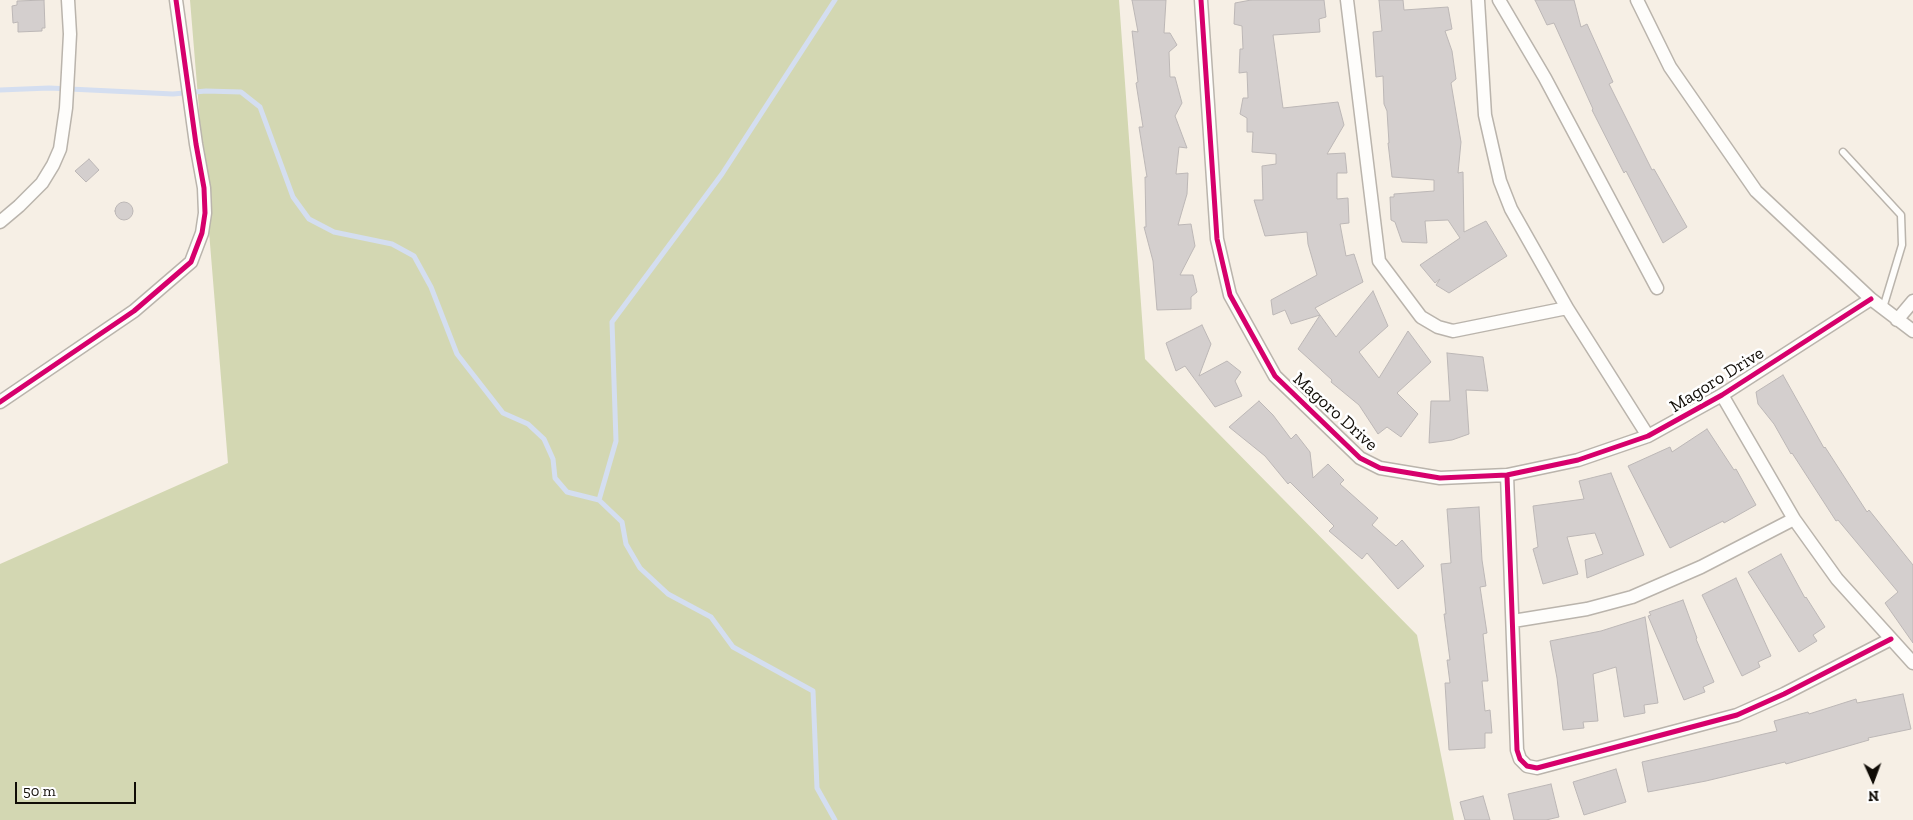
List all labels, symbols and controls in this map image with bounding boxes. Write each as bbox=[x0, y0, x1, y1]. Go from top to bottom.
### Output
street label: Magoro Drive bbox=[1666, 343, 1768, 417]
street label: Magoro Drive bbox=[1288, 368, 1382, 456]
north arrow bbox=[1848, 755, 1898, 805]
scale bar bbox=[18, 772, 139, 804]
text: 50 m bbox=[23, 782, 56, 800]
text: N bbox=[1868, 787, 1879, 804]

